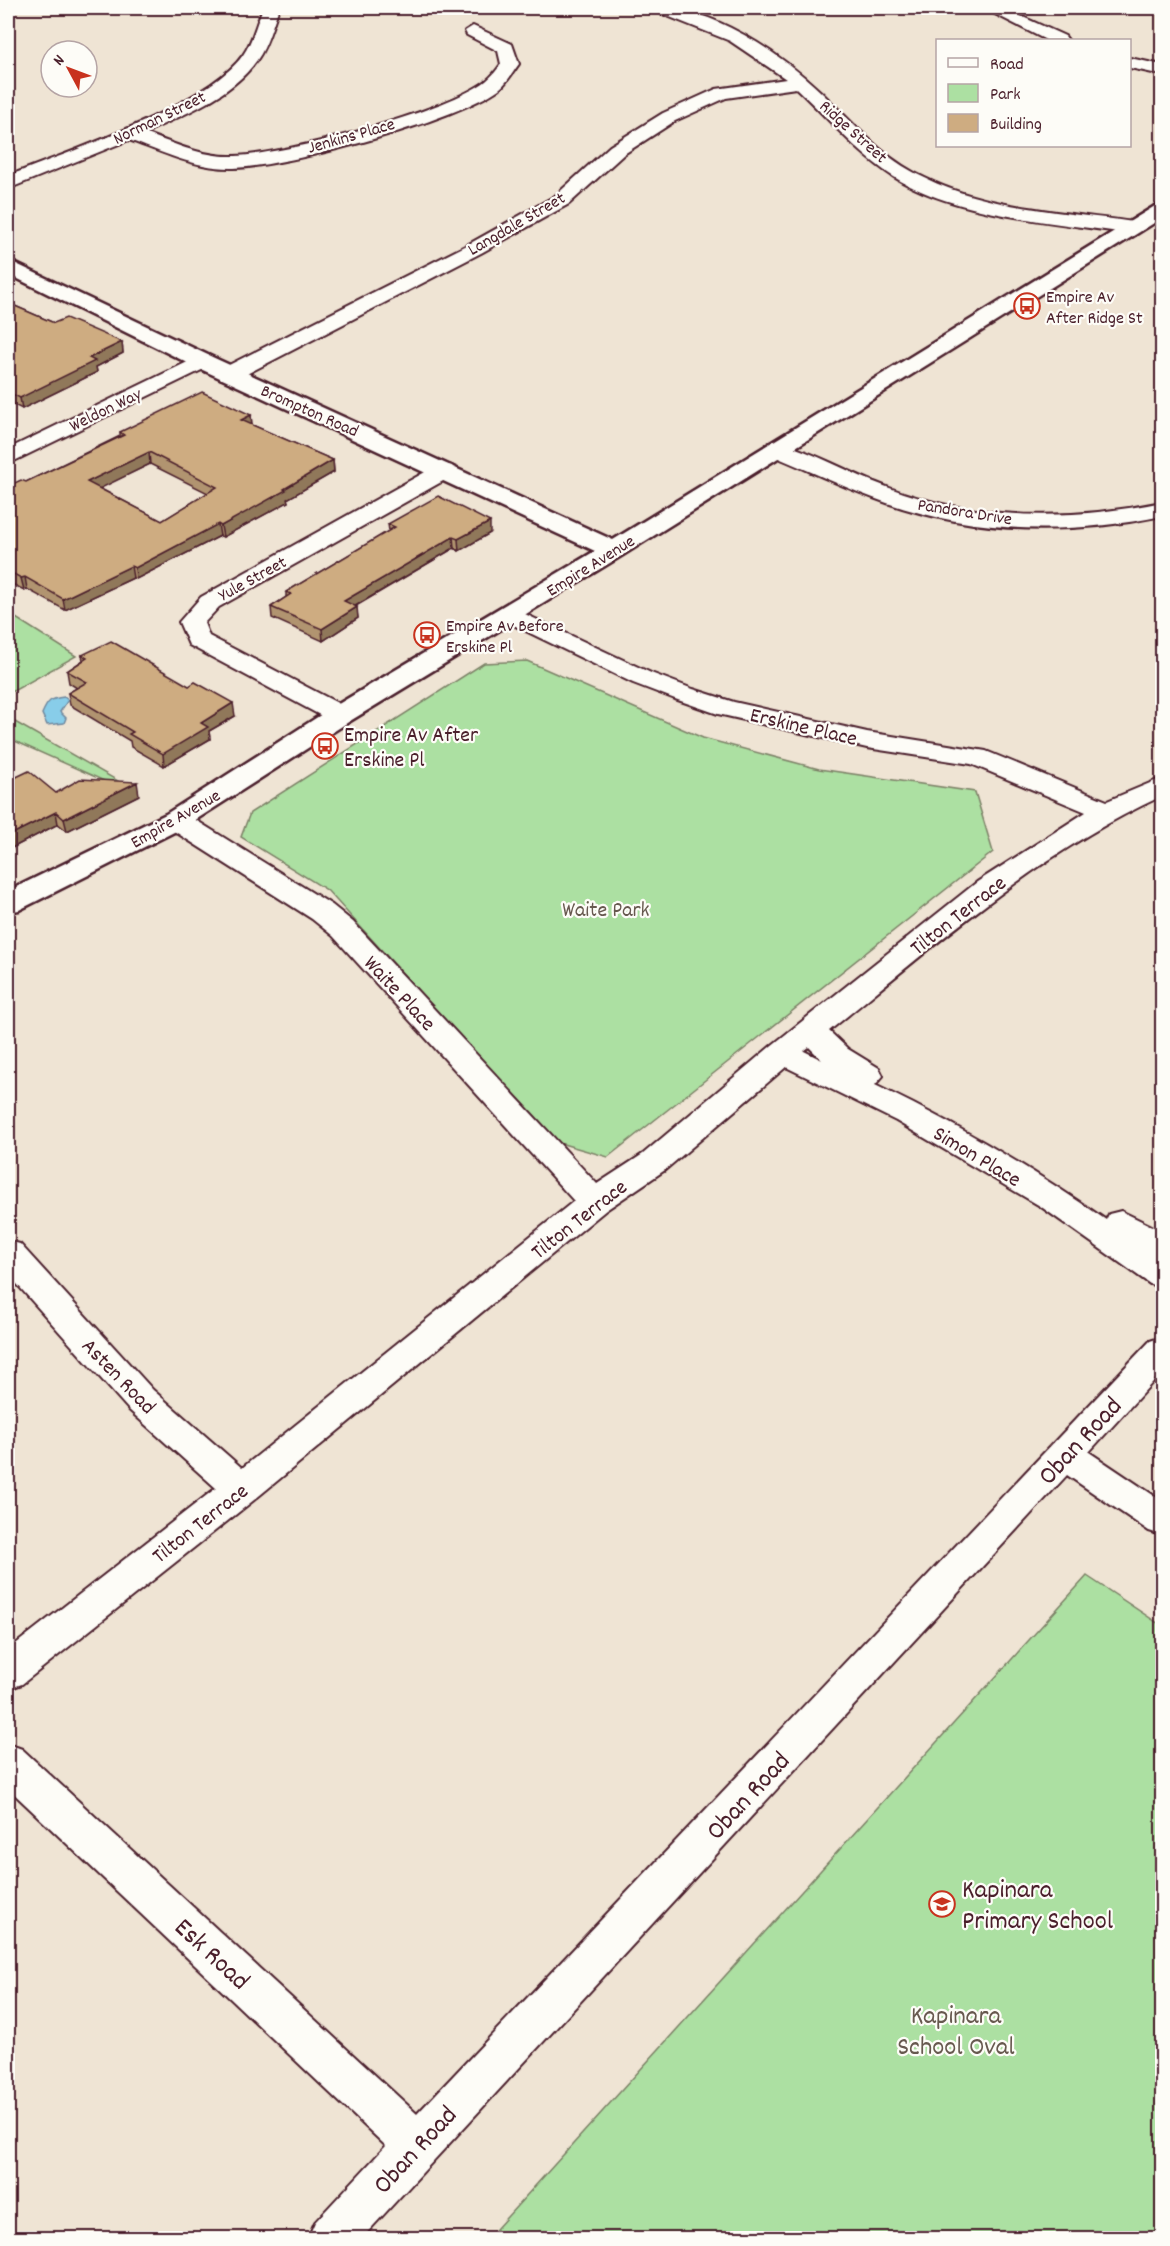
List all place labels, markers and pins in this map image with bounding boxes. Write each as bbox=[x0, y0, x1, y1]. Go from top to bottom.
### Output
place label: Empire Av After Ridge St bbox=[1046, 286, 1143, 332]
bus stop icon: Empire Av After Ridge St bbox=[1012, 291, 1042, 321]
place label: Empire Av Before Erskine Pl bbox=[446, 615, 564, 661]
bus stop icon: Empire Av Before Erskine Pl bbox=[412, 620, 442, 650]
place label: Empire Av After Erskine Pl bbox=[344, 721, 479, 777]
bus stop icon: Empire Av After Erskine Pl bbox=[310, 731, 340, 761]
place label: Kapinara Primary School bbox=[962, 1872, 1114, 1942]
school or university icon: Kapinara Primary School bbox=[927, 1889, 957, 1919]

